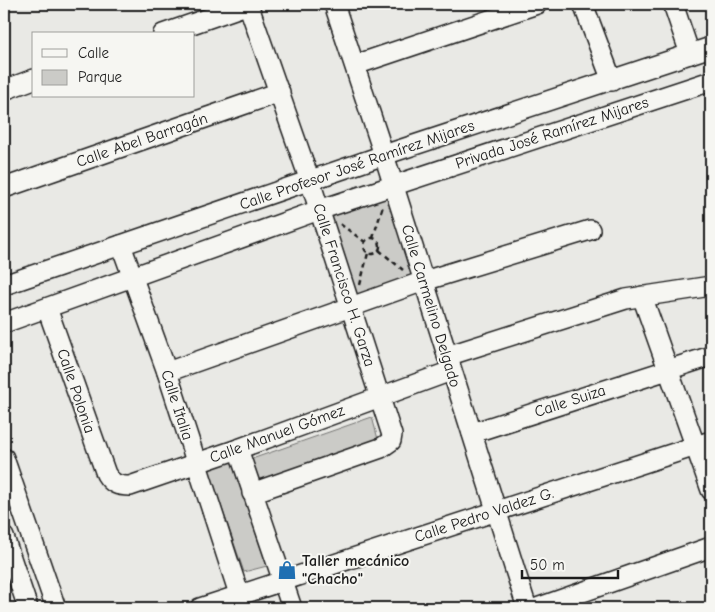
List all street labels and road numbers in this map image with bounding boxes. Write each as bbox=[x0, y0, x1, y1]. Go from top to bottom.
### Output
street label: Privada José Ramírez Mijares bbox=[453, 93, 651, 173]
street label: Calle Abel Barragán bbox=[74, 109, 210, 171]
street label: Calle Profesor José Ramírez Mijares bbox=[237, 116, 477, 214]
street label: Calle Francisco H. Garza bbox=[309, 201, 379, 369]
street label: Calle Carmelino Delgado bbox=[398, 222, 464, 390]
street label: Calle Polonia bbox=[53, 347, 99, 435]
street label: Calle Italia bbox=[157, 368, 197, 442]
street label: Calle Suiza bbox=[532, 381, 608, 421]
street label: Calle Manuel Gómez bbox=[207, 401, 347, 467]
street label: Calle Pedro Valdez G. bbox=[412, 484, 556, 546]

